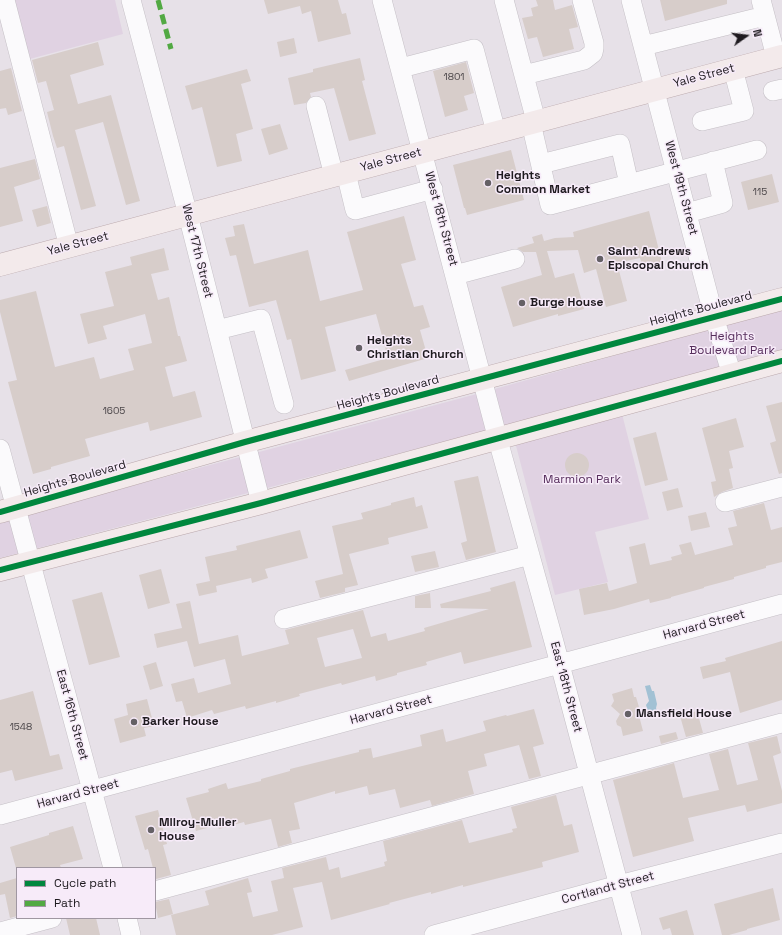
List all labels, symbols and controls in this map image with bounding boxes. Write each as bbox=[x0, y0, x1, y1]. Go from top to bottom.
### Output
north arrow bbox=[726, 16, 766, 56]
text: N bbox=[750, 28, 765, 38]
street label: Yale Street bbox=[672, 61, 736, 91]
house number: 1801 bbox=[444, 71, 464, 83]
street label: West 19th Street bbox=[661, 139, 701, 237]
street label: Yale Street bbox=[359, 145, 423, 175]
place label: Heights Common Market bbox=[496, 169, 590, 197]
street label: West 18th Street bbox=[421, 170, 461, 268]
marker: Heights Common Market bbox=[483, 178, 493, 188]
house number: 115 bbox=[753, 186, 767, 198]
street label: West 17th Street bbox=[178, 202, 216, 300]
street label: Yale Street bbox=[46, 229, 110, 259]
place label: Saint Andrews Episcopal Church bbox=[608, 245, 708, 273]
marker: Saint Andrews Episcopal Church bbox=[595, 254, 605, 264]
street label: Heights Boulevard bbox=[648, 288, 754, 330]
place label: Burge House bbox=[530, 296, 603, 310]
marker: Burge House bbox=[517, 298, 527, 308]
park label: Heights Boulevard Park bbox=[689, 330, 775, 358]
place label: Heights Christian Church bbox=[367, 334, 464, 362]
marker: Heights Christian Church bbox=[354, 343, 364, 353]
street label: Heights Boulevard bbox=[335, 372, 441, 414]
house number: 1605 bbox=[103, 405, 125, 417]
street label: Heights Boulevard bbox=[22, 458, 128, 500]
park label: Marmion Park bbox=[543, 473, 621, 487]
street label: Harvard Street bbox=[661, 607, 747, 643]
street label: East 18th Street bbox=[547, 640, 585, 734]
street label: East 16th Street bbox=[53, 668, 91, 762]
street label: Harvard Street bbox=[348, 692, 434, 728]
place label: Mansfield House bbox=[636, 707, 732, 721]
marker: Mansfield House bbox=[623, 709, 633, 719]
place label: Barker House bbox=[142, 715, 219, 729]
marker: Barker House bbox=[129, 717, 139, 727]
house number: 1548 bbox=[10, 721, 32, 733]
street label: Harvard Street bbox=[35, 776, 121, 812]
place label: Milroy-Muller House bbox=[159, 816, 236, 844]
marker: Milroy-Muller House bbox=[146, 825, 156, 835]
legend bbox=[16, 867, 156, 919]
street label: Cortlandt Street bbox=[560, 869, 656, 907]
text: Cycle path bbox=[54, 875, 116, 891]
text: Path bbox=[54, 895, 80, 911]

